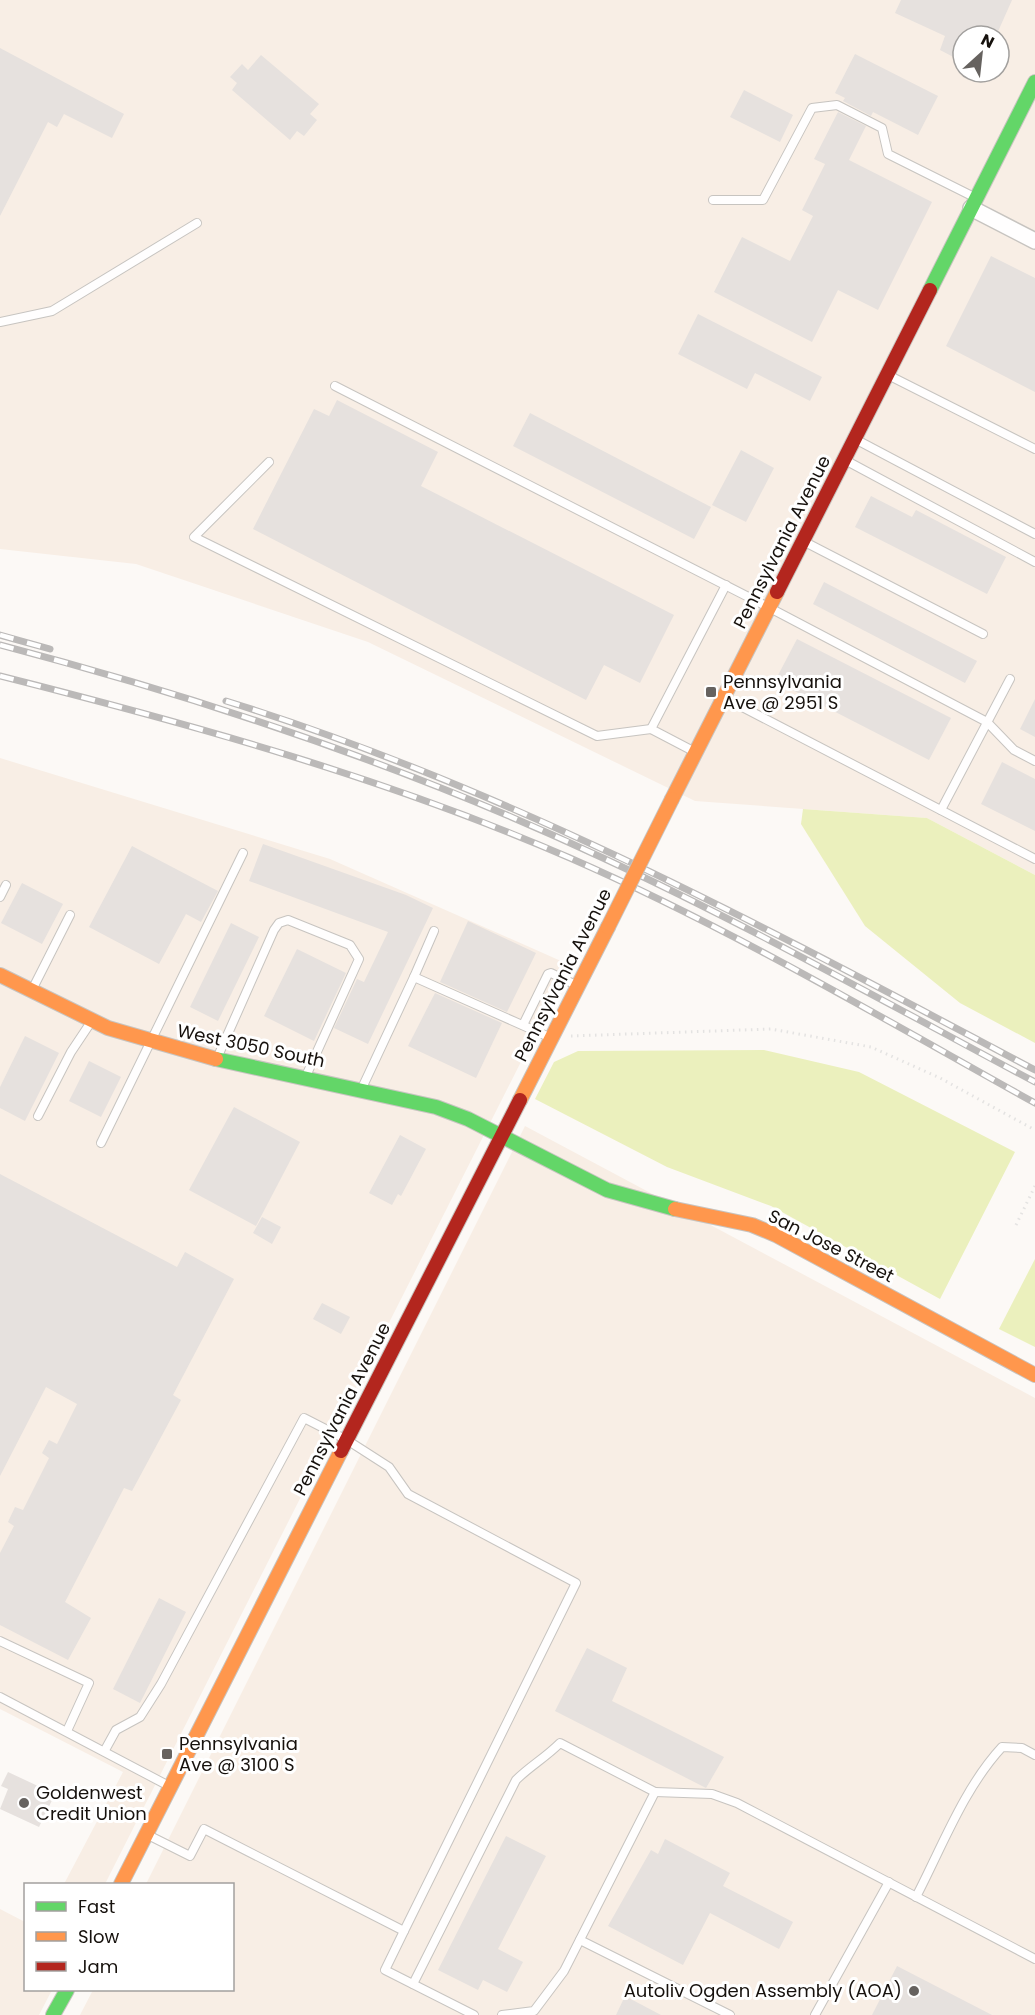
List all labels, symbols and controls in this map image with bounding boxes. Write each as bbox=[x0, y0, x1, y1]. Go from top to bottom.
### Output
north arrow bbox=[951, 24, 1011, 84]
text: N bbox=[977, 28, 998, 54]
street label: Pennsylvania Avenue bbox=[727, 451, 836, 633]
place label: Pennsylvania Ave @ 2951 S bbox=[723, 669, 842, 715]
marker: Pennsylvania Ave @ 2951 S bbox=[704, 685, 718, 699]
street label: Pennsylvania Avenue bbox=[508, 884, 617, 1066]
street label: West 3050 South bbox=[175, 1018, 327, 1073]
street label: San Jose Street bbox=[764, 1203, 898, 1288]
street label: Pennsylvania Avenue bbox=[287, 1318, 396, 1500]
place label: Pennsylvania Ave @ 3100 S bbox=[179, 1731, 298, 1777]
marker: Pennsylvania Ave @ 3100 S bbox=[160, 1747, 174, 1761]
place label: Goldenwest Credit Union bbox=[36, 1780, 147, 1826]
marker: Goldenwest Credit Union bbox=[17, 1796, 31, 1810]
legend bbox=[24, 1883, 234, 1991]
text: Fast bbox=[78, 1894, 115, 1919]
text: Slow bbox=[78, 1924, 120, 1949]
text: Jam bbox=[78, 1954, 118, 1979]
place label: Autoliv Ogden Assembly (AOA) bbox=[624, 1978, 902, 2003]
marker: Autoliv Ogden Assembly (AOA) bbox=[907, 1984, 921, 1998]

